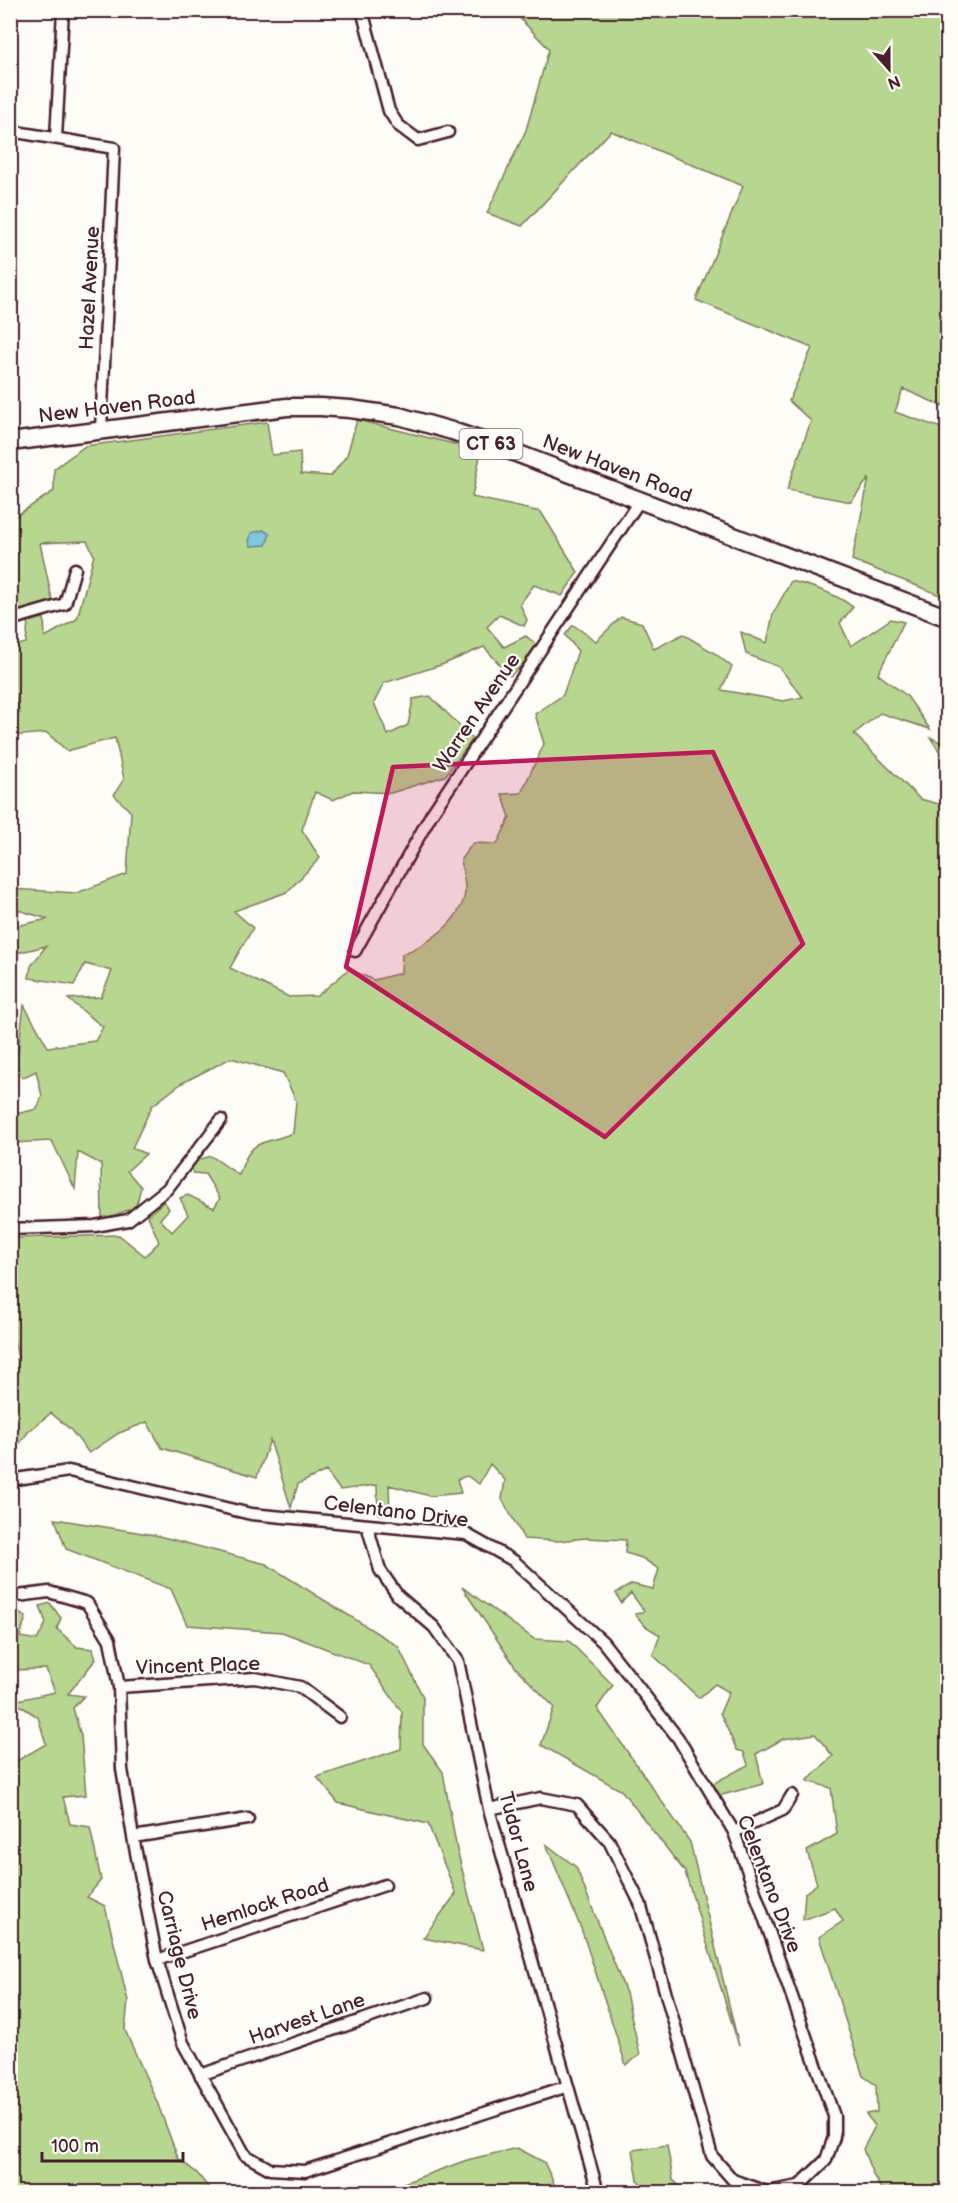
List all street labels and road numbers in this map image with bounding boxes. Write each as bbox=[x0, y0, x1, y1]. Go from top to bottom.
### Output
street label: Hazel Avenue bbox=[75, 225, 105, 351]
street label: New Haven Road bbox=[37, 385, 197, 429]
road number: CT 63 bbox=[460, 429, 522, 459]
street label: New Haven Road bbox=[539, 429, 695, 509]
street label: Warren Avenue bbox=[428, 649, 526, 777]
street label: Celentano Drive bbox=[322, 1491, 470, 1533]
street label: Vincent Place bbox=[135, 1652, 261, 1680]
street label: Tudor Lane bbox=[493, 1789, 543, 1895]
street label: Celentano Drive bbox=[732, 1812, 806, 1956]
street label: Hemlock Road bbox=[198, 1873, 332, 1937]
street label: Carriage Drive bbox=[151, 1888, 207, 2022]
street label: Harvest Lane bbox=[246, 1988, 368, 2050]

